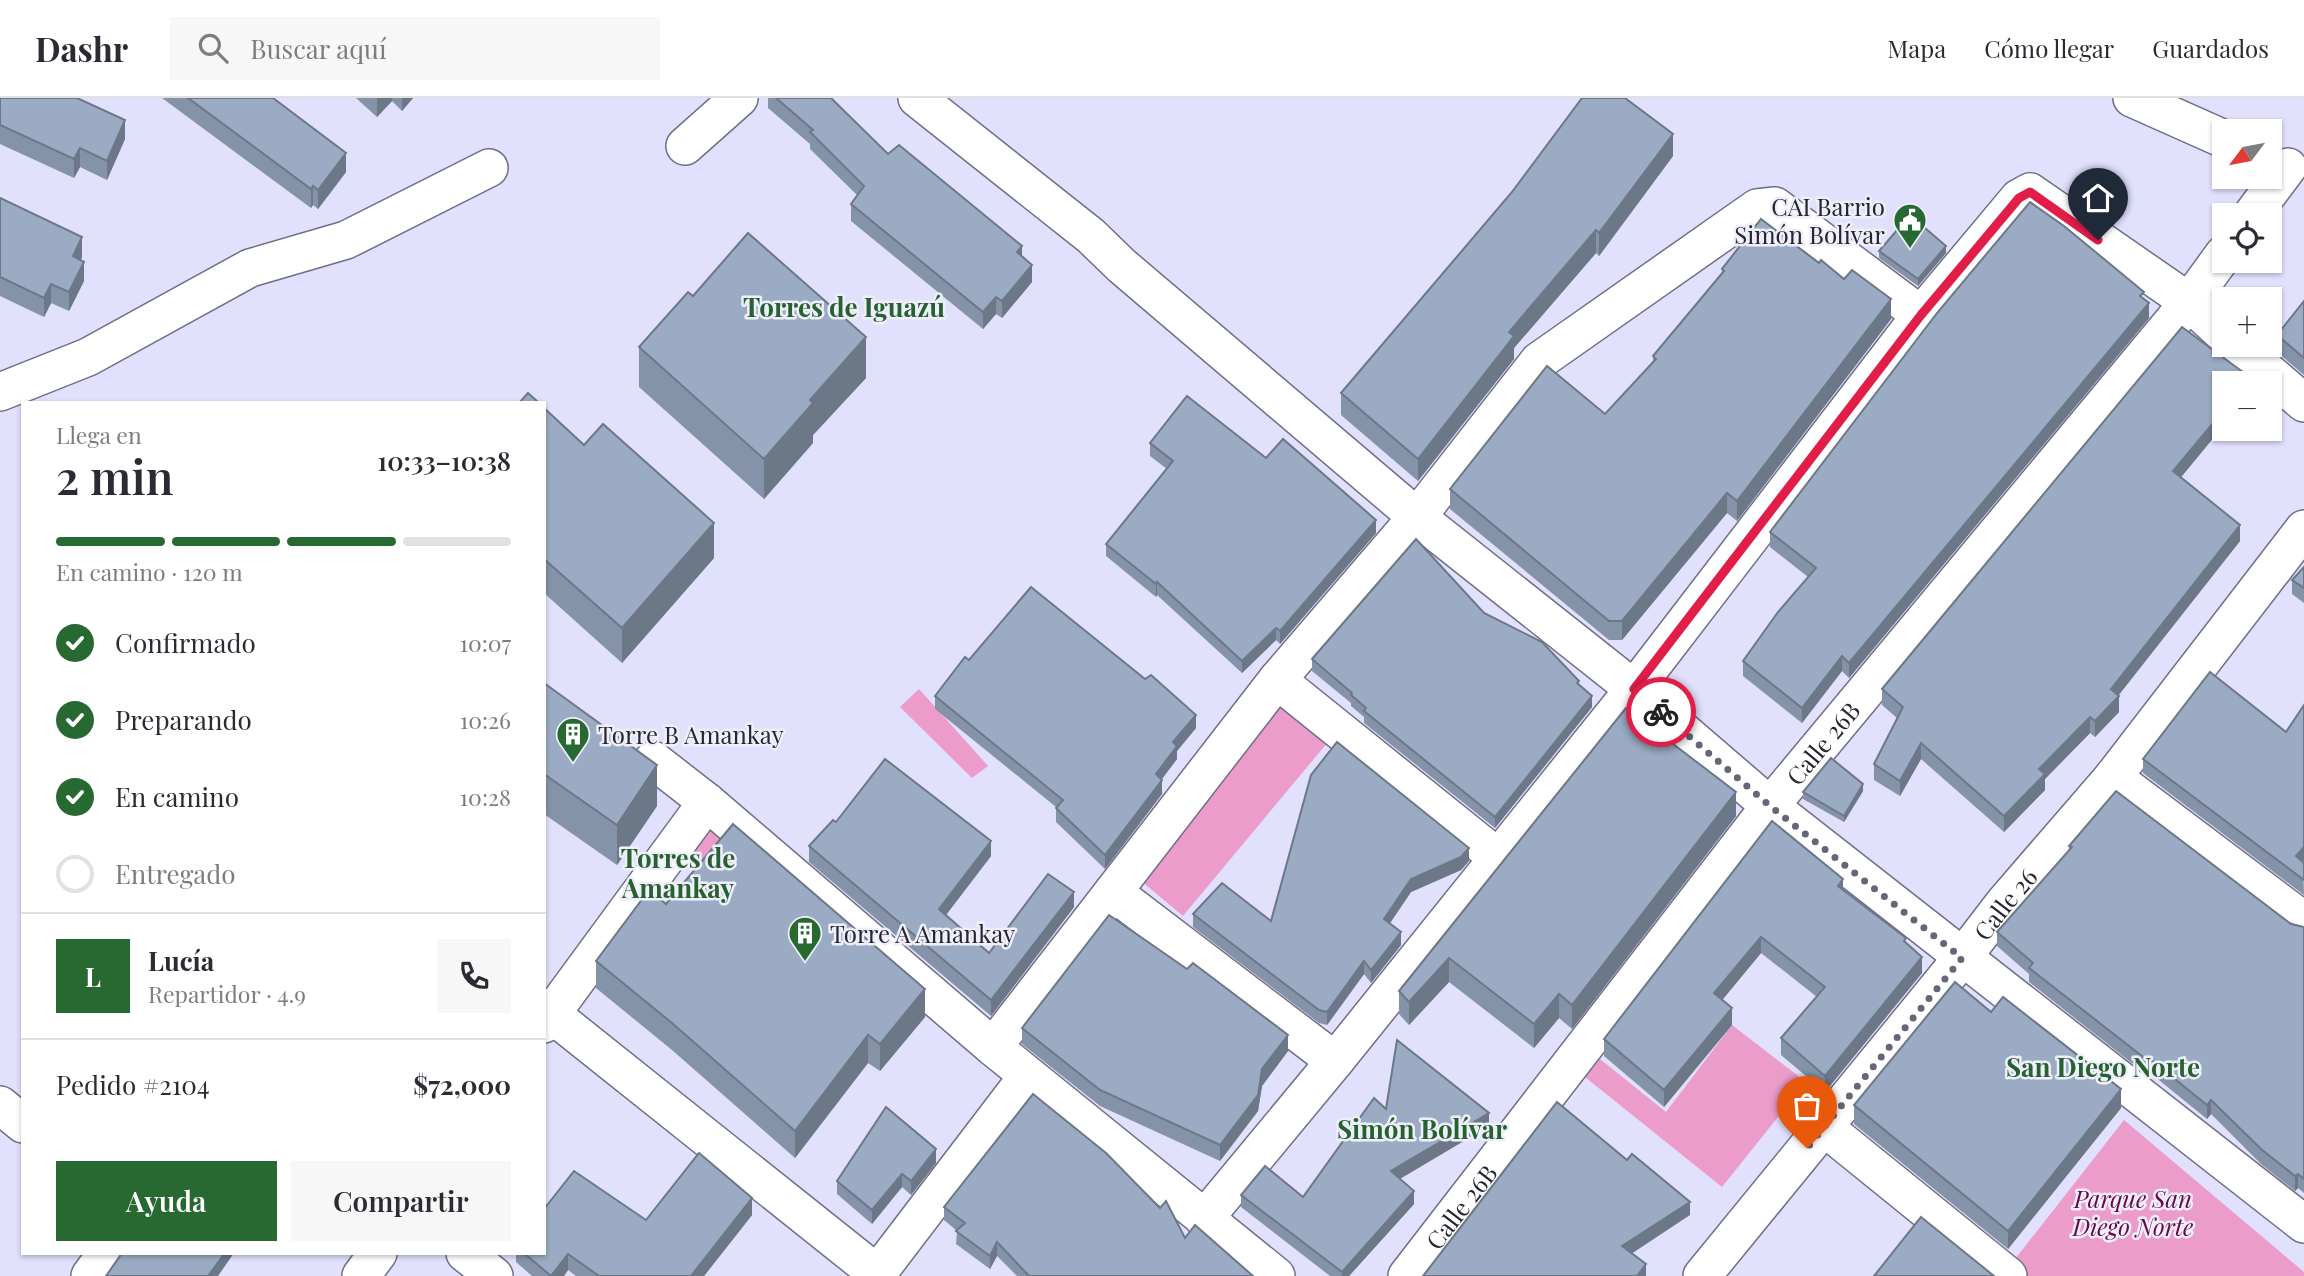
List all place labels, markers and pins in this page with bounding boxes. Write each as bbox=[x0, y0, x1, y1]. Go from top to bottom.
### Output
pin bbox=[2068, 168, 2128, 240]
place label: CAI Barrio Simón Bolívar bbox=[1734, 190, 1885, 250]
public building icon: CAI Barrio Simón Bolívar bbox=[1891, 201, 1929, 250]
building icon: Torre B Amankay bbox=[554, 715, 592, 764]
place label: Torre B Amankay bbox=[598, 718, 784, 750]
building icon: Torre A Amankay bbox=[786, 914, 824, 963]
place label: Torre A Amankay bbox=[830, 917, 1015, 949]
pin bbox=[1777, 1076, 1837, 1148]

